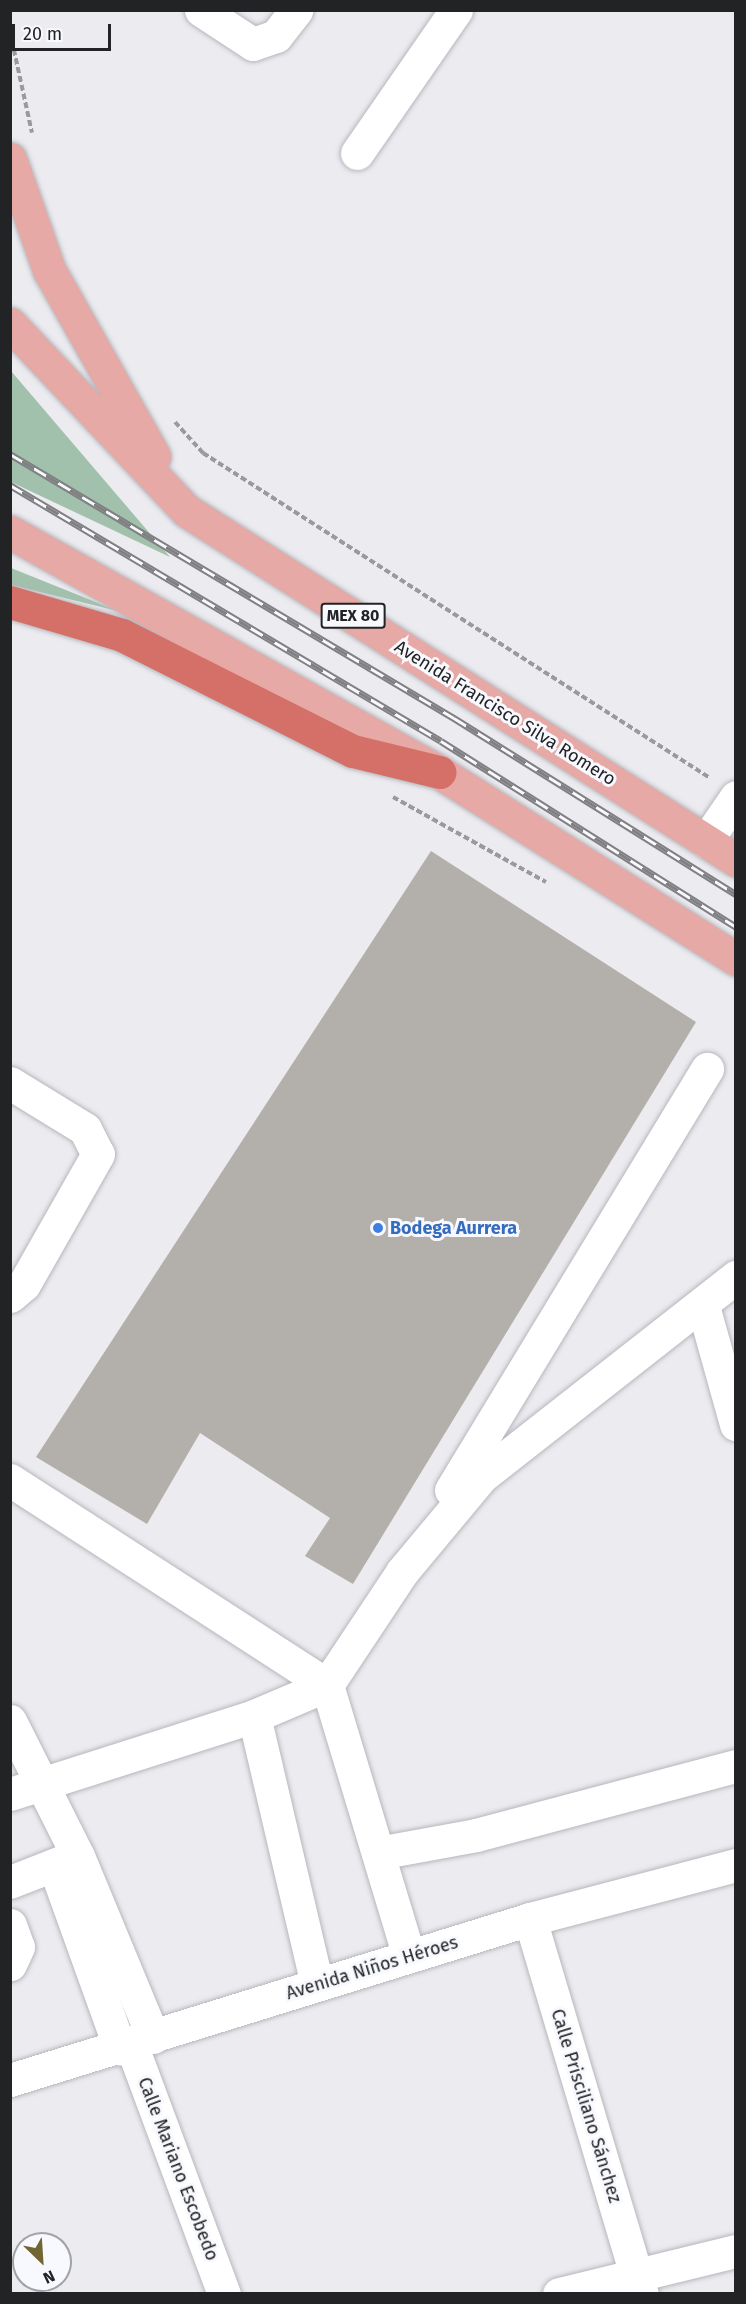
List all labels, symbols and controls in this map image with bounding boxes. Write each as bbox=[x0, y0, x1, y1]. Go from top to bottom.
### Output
scale bar bbox=[15, 12, 114, 50]
text: 20 m bbox=[23, 23, 62, 45]
road number: MEX 80 bbox=[320, 603, 386, 629]
street label: Avenida Francisco Silva Romero bbox=[390, 636, 620, 790]
place label: Bodega Aurrera bbox=[390, 1217, 517, 1239]
marker: Bodega Aurrera bbox=[371, 1221, 385, 1235]
street label: Avenida Niños Héroes bbox=[283, 1932, 461, 2004]
street label: Calle Prisciliano Sánchez bbox=[546, 2006, 626, 2206]
street label: Calle Mariano Escobedo bbox=[133, 2074, 223, 2264]
north arrow bbox=[12, 2232, 72, 2292]
text: N bbox=[40, 2266, 58, 2288]

